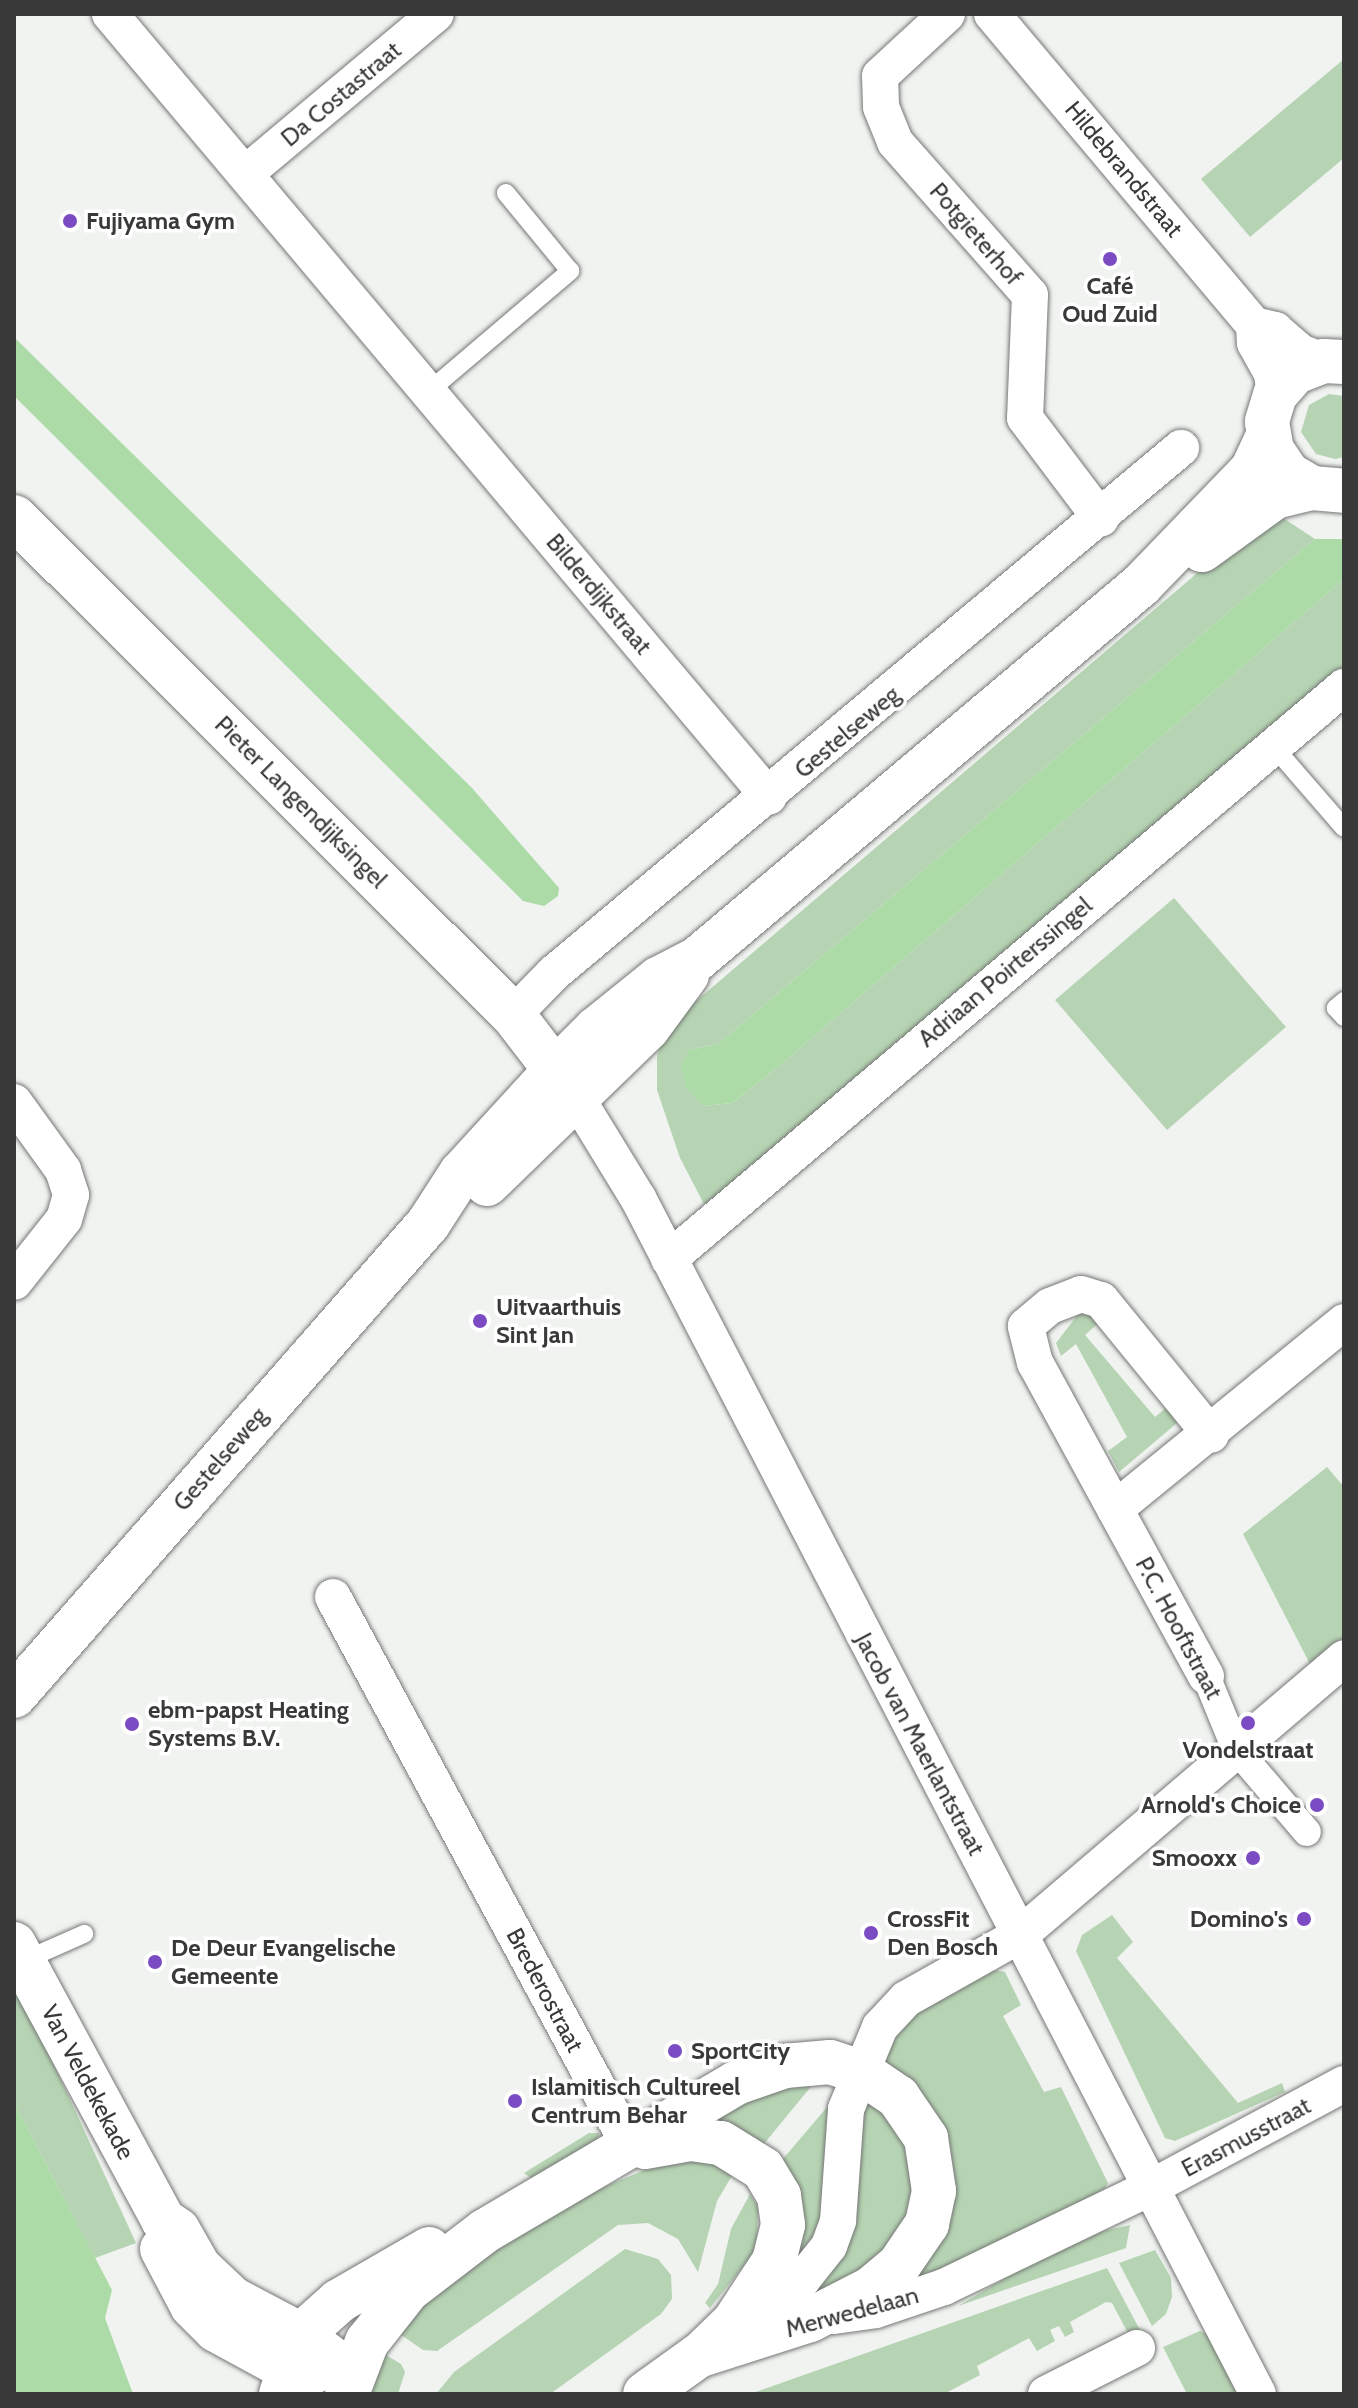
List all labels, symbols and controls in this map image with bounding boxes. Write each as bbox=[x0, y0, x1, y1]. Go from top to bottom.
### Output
street label: Da Costastraat bbox=[275, 36, 407, 152]
street label: Hildebrandstraat bbox=[1059, 95, 1189, 243]
street label: Potgieterhof bbox=[924, 177, 1028, 291]
place label: Fujiyama Gym bbox=[86, 207, 235, 235]
marker: Fujiyama Gym bbox=[61, 212, 79, 230]
marker: Café Oud Zuid bbox=[1101, 250, 1119, 268]
place label: Café Oud Zuid bbox=[1062, 272, 1158, 328]
street label: Bilderdijkstraat bbox=[540, 528, 658, 660]
street label: Gestelseweg bbox=[789, 680, 905, 784]
street label: Pieter Langendijksingel bbox=[209, 710, 393, 894]
street label: Adriaan Poirterssingel bbox=[912, 891, 1098, 1053]
place label: Uitvaarthuis Sint Jan bbox=[496, 1293, 621, 1349]
marker: Uitvaarthuis Sint Jan bbox=[471, 1312, 489, 1330]
street label: Gestelseweg bbox=[167, 1401, 273, 1517]
street label: P.C. Hooftstraat bbox=[1129, 1552, 1229, 1704]
street label: Jacob van Maerlantstraat bbox=[849, 1628, 991, 1860]
place label: ebm-papst Heating Systems B.V. bbox=[148, 1696, 349, 1752]
marker: Vondelstraat bbox=[1239, 1714, 1257, 1732]
marker: ebm-papst Heating Systems B.V. bbox=[123, 1715, 141, 1733]
place label: Vondelstraat bbox=[1182, 1736, 1314, 1764]
place label: Arnold's Choice bbox=[1141, 1791, 1301, 1819]
marker: Arnold's Choice bbox=[1308, 1796, 1326, 1814]
place label: Smooxx bbox=[1152, 1844, 1237, 1872]
marker: Smooxx bbox=[1244, 1849, 1262, 1867]
place label: CrossFit Den Bosch bbox=[887, 1905, 998, 1961]
place label: Domino's bbox=[1190, 1905, 1288, 1933]
marker: Domino's bbox=[1295, 1910, 1313, 1928]
street label: Brederostraat bbox=[500, 1923, 590, 2057]
marker: CrossFit Den Bosch bbox=[862, 1924, 880, 1942]
place label: De Deur Evangelische Gemeente bbox=[171, 1934, 396, 1990]
marker: De Deur Evangelische Gemeente bbox=[146, 1953, 164, 1971]
street label: Van Veldekekade bbox=[35, 2000, 141, 2164]
place label: SportCity bbox=[691, 2037, 790, 2065]
marker: SportCity bbox=[666, 2042, 684, 2060]
place label: Islamitisch Cultureel Centrum Behar bbox=[531, 2073, 740, 2129]
street label: Erasmusstraat bbox=[1177, 2091, 1315, 2183]
marker: Islamitisch Cultureel Centrum Behar bbox=[506, 2092, 524, 2110]
street label: Merwedelaan bbox=[782, 2280, 922, 2344]

